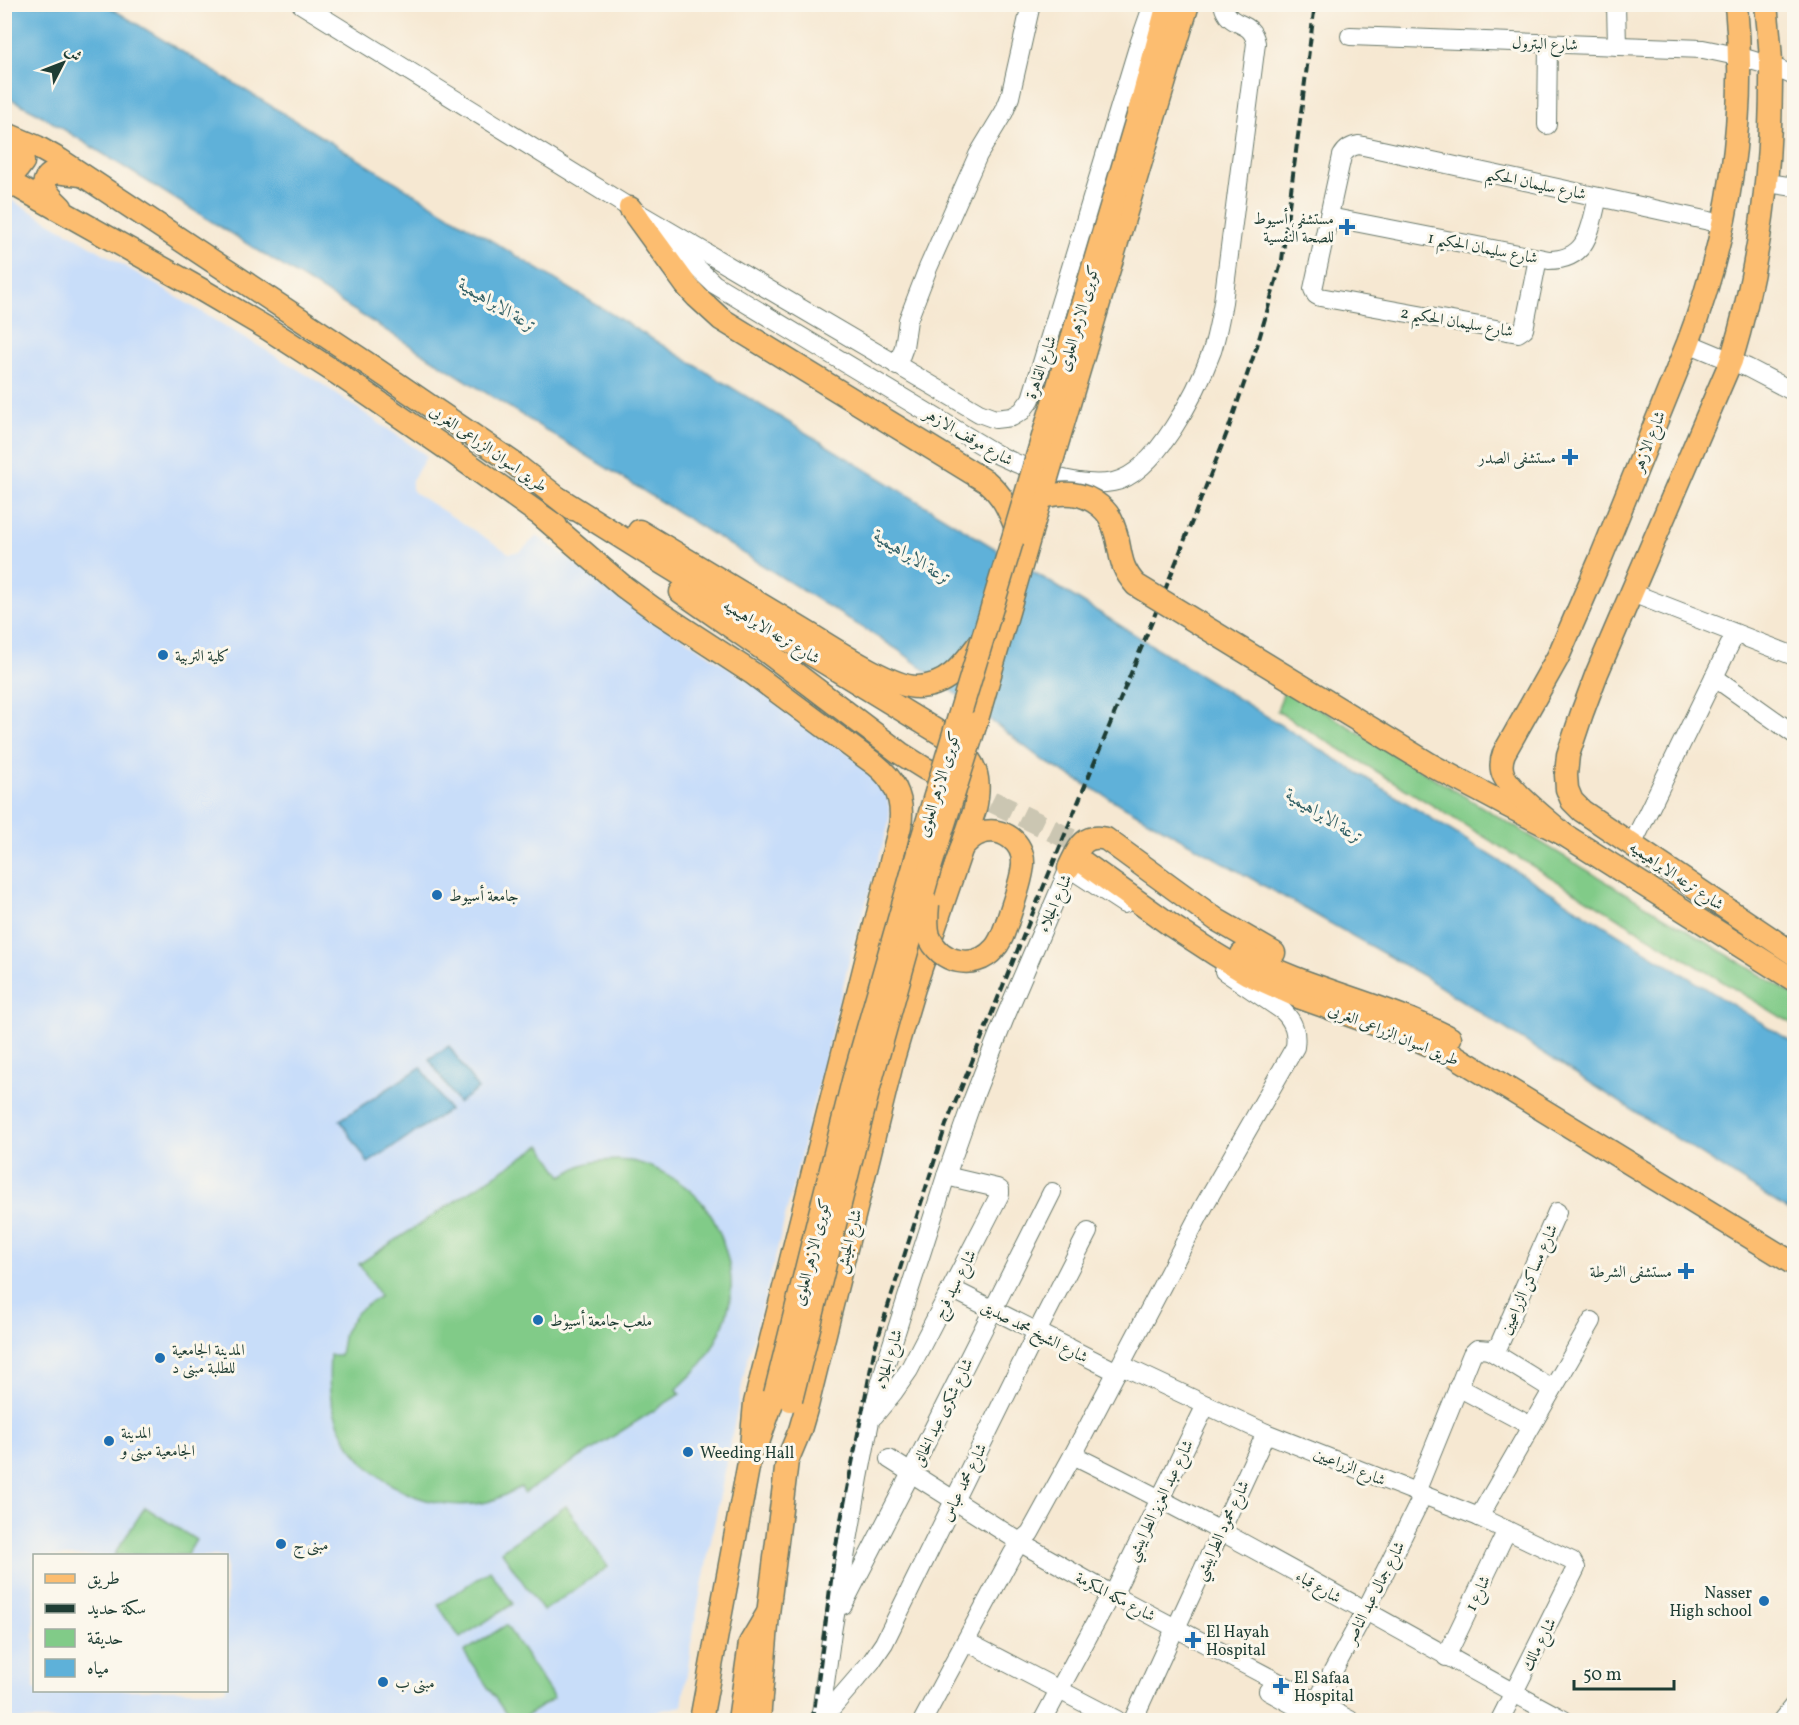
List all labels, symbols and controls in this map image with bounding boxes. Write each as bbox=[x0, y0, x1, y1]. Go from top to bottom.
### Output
north arrow bbox=[33, 33, 93, 93]
street label: شارع البترول bbox=[1512, 33, 1578, 58]
text: ش bbox=[59, 41, 86, 68]
street label: شارع سليمان الحكيم bbox=[1482, 164, 1588, 210]
place label: مستشفى أسيوط للصحة النفسية bbox=[1253, 207, 1334, 249]
marker: مستشفى أسيوط للصحة النفسية bbox=[1338, 218, 1356, 236]
street label: شارع سليمان الحكيم 1 bbox=[1425, 227, 1540, 274]
street label: كوبرى الازهر العلوى bbox=[1054, 263, 1106, 374]
water label: ترعة الابراهيمية bbox=[451, 272, 541, 340]
street label: شارع سليمان الحكيم 2 bbox=[1398, 302, 1515, 348]
street label: شارع القاهرة bbox=[1021, 333, 1064, 403]
street label: طريق اسوان الزراعى الغربى bbox=[425, 401, 551, 498]
street label: شارع موقف الازهر bbox=[917, 402, 1017, 473]
street label: شارع الازهر bbox=[1627, 408, 1673, 478]
place label: مستشفى الصدر bbox=[1476, 448, 1556, 470]
marker: مستشفى الصدر bbox=[1561, 448, 1579, 466]
water label: ترعة الابراهيمية bbox=[867, 523, 956, 592]
street label: شارع ترعه الابراهيميه bbox=[718, 595, 824, 671]
place label: كلية التربية bbox=[175, 646, 230, 668]
marker: كلية التربية bbox=[156, 648, 170, 662]
street label: كوبرى الازهر العلوى bbox=[913, 729, 967, 840]
water label: ترعة الابراهيمية bbox=[1279, 782, 1368, 851]
street label: شارع ترعه الابراهيميه bbox=[1624, 837, 1727, 917]
street label: شارع الجلاء bbox=[1033, 871, 1079, 937]
place label: جامعة أسيوط bbox=[449, 884, 519, 908]
marker: جامعة أسيوط bbox=[430, 888, 444, 902]
street label: طريق اسوان الزراعى الغربى bbox=[1325, 1000, 1462, 1072]
street label: كوبرى الازهر العلوى bbox=[789, 1196, 837, 1309]
street label: شارع الجيش bbox=[831, 1207, 870, 1276]
street label: شارع مساكن الزراعيين bbox=[1496, 1221, 1565, 1339]
street label: شارع سيد فرج bbox=[929, 1246, 985, 1324]
place label: مستشفى الشرطة bbox=[1590, 1262, 1672, 1284]
marker: مستشفى الشرطة bbox=[1677, 1262, 1695, 1280]
street label: شارع الشيخ محمد صديق bbox=[976, 1296, 1091, 1371]
place label: ملعب جامعة أسيوط bbox=[550, 1309, 652, 1333]
marker: ملعب جامعة أسيوط bbox=[531, 1313, 545, 1327]
street label: شارع الجلاء bbox=[871, 1327, 910, 1393]
place label: المدينة الجامعية للطلبة مبنى د bbox=[172, 1340, 245, 1380]
marker: المدينة الجامعية للطلبة مبنى د bbox=[153, 1351, 167, 1365]
street label: شارع شكرى عبد الخالق bbox=[908, 1355, 980, 1471]
place label: المدينة الجامعية مبنى و bbox=[119, 1423, 195, 1463]
marker: المدينة الجامعية مبنى و bbox=[102, 1434, 116, 1448]
street label: شارع عبد العزيز الطرابيشي bbox=[1122, 1437, 1202, 1567]
street label: شارع محمد عباس bbox=[936, 1440, 994, 1526]
place label: Weeding Hall bbox=[700, 1443, 795, 1465]
street label: شارع الزراعيين bbox=[1309, 1443, 1389, 1493]
marker: Weeding Hall bbox=[681, 1445, 695, 1459]
street label: شارع محمود الطرابيشي bbox=[1190, 1477, 1258, 1586]
place label: مبنى ج bbox=[293, 1535, 329, 1559]
marker: مبنى ج bbox=[274, 1537, 288, 1551]
street label: شارع جمال عبد الناصر bbox=[1340, 1538, 1412, 1650]
legend bbox=[33, 1554, 228, 1692]
street label: شارع قباء bbox=[1291, 1566, 1345, 1610]
text: طريق bbox=[87, 1567, 120, 1592]
street label: شارع مكه المكرمة bbox=[1071, 1568, 1159, 1629]
street label: شارع 1 bbox=[1461, 1572, 1498, 1616]
place label: Nasser High school bbox=[1669, 1583, 1752, 1623]
marker: Nasser High school bbox=[1757, 1594, 1771, 1608]
text: سكة حديد bbox=[87, 1597, 146, 1622]
street label: شارع مالك bbox=[1517, 1615, 1563, 1676]
place label: El Hayah Hospital bbox=[1206, 1622, 1269, 1662]
text: حديقة bbox=[87, 1627, 123, 1652]
marker: El Hayah Hospital bbox=[1184, 1631, 1202, 1649]
scale bar bbox=[1574, 1653, 1674, 1691]
text: مياه bbox=[87, 1657, 109, 1682]
text: 50 m bbox=[1583, 1663, 1622, 1688]
place label: El Safaa Hospital bbox=[1294, 1668, 1354, 1708]
place label: مبنى ب bbox=[395, 1673, 435, 1695]
marker: مبنى ب bbox=[376, 1675, 390, 1689]
marker: El Safaa Hospital bbox=[1272, 1677, 1290, 1695]

